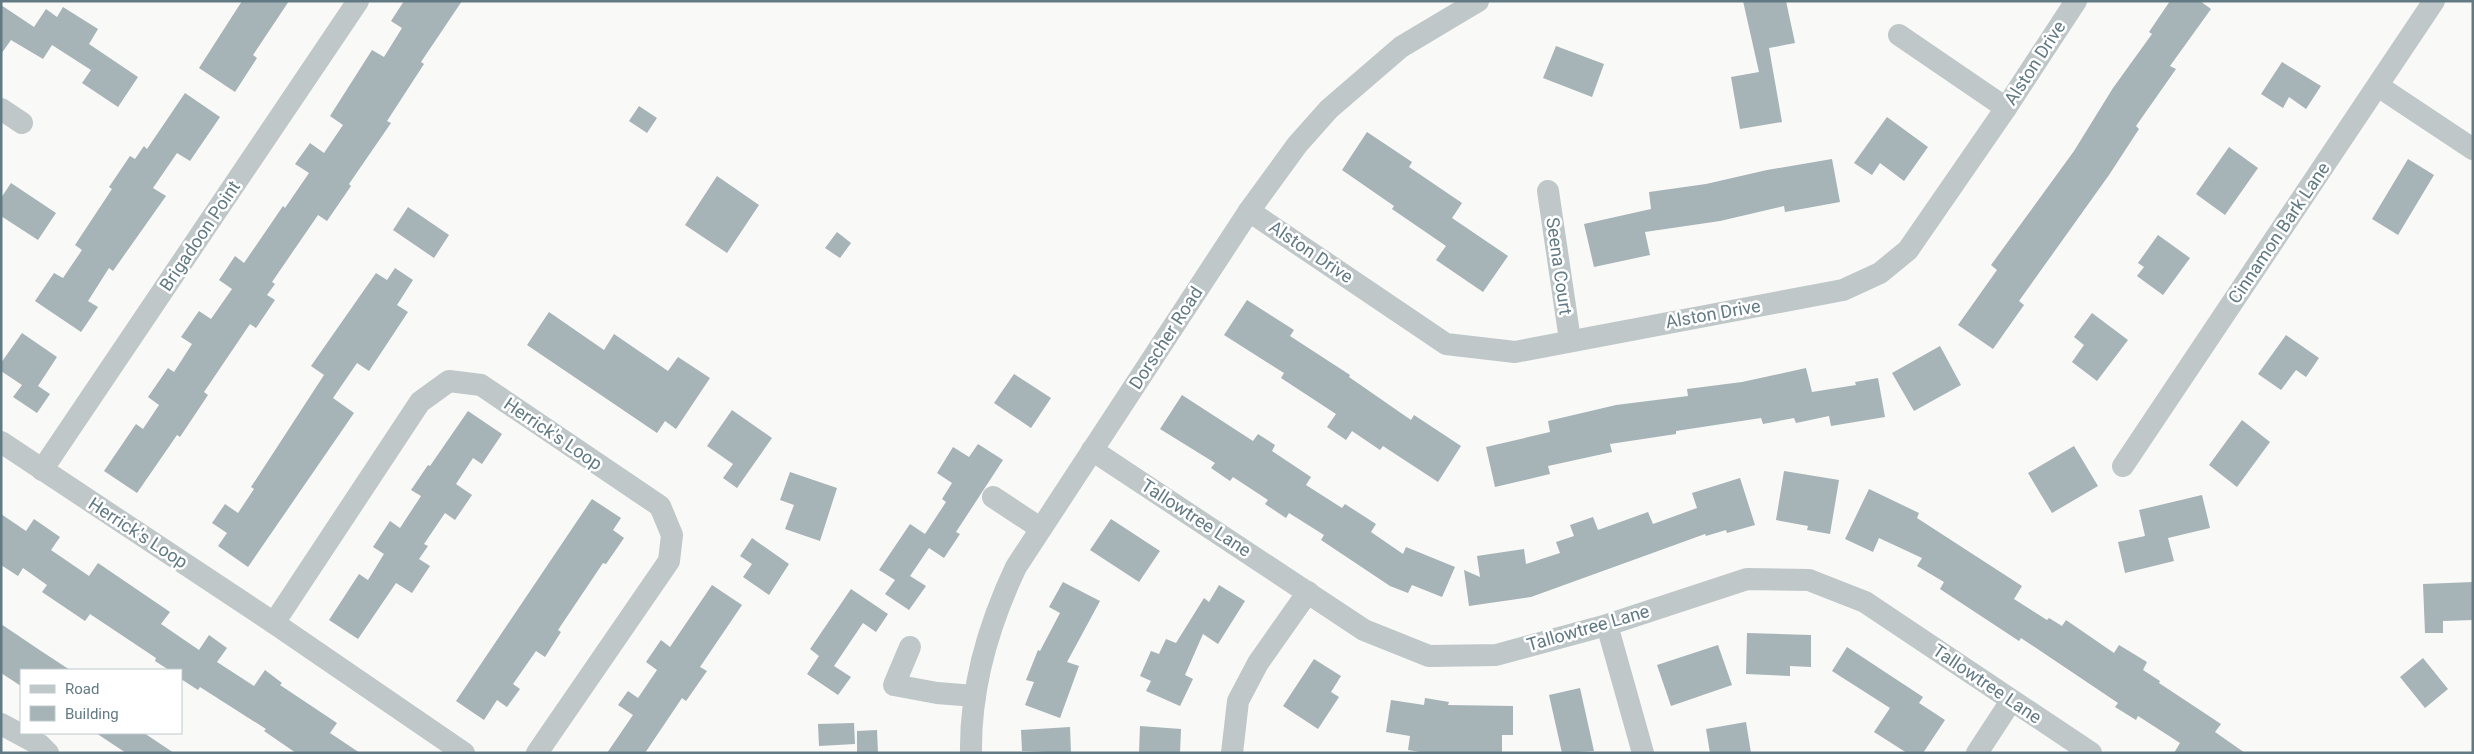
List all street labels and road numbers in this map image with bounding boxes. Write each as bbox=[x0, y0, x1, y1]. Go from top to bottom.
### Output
street label: Alston Drive bbox=[2000, 17, 2070, 109]
street label: Cinnamon Bark Lane bbox=[2223, 158, 2334, 307]
street label: Brigadoon Point bbox=[155, 177, 244, 295]
street label: Alston Drive bbox=[1266, 216, 1357, 287]
street label: Seena Court bbox=[1542, 216, 1577, 316]
street label: Dorscher Road bbox=[1125, 282, 1207, 393]
street label: Alston Drive bbox=[1664, 295, 1762, 332]
street label: Herrick's Loop bbox=[500, 393, 606, 474]
street label: Tallowtree Lane bbox=[1138, 474, 1255, 561]
street label: Herrick's Loop bbox=[85, 493, 192, 572]
street label: Tallowtree Lane bbox=[1524, 600, 1652, 655]
street label: Tallowtree Lane bbox=[1929, 640, 2046, 728]

